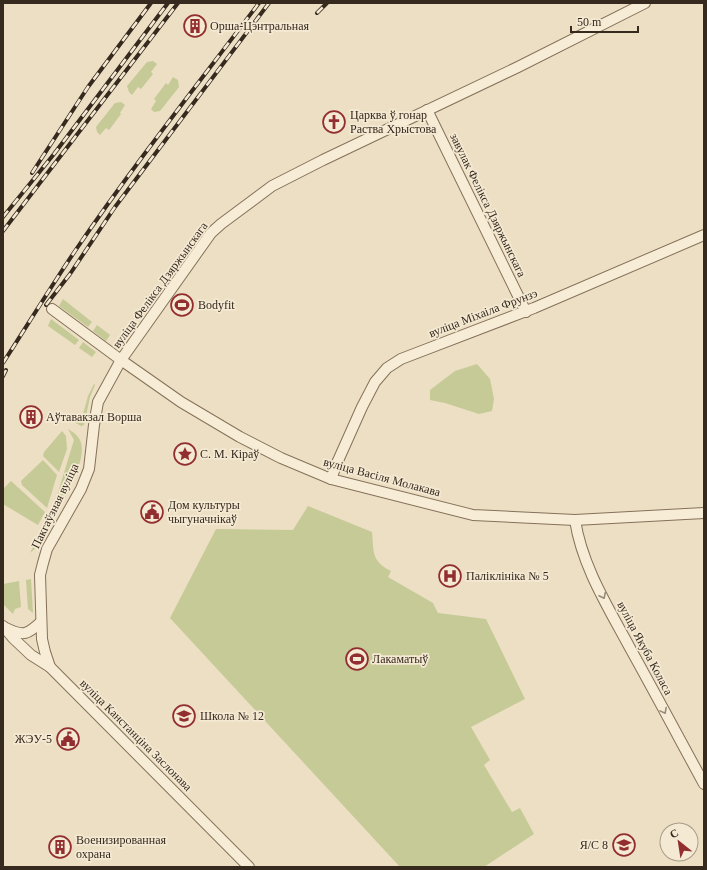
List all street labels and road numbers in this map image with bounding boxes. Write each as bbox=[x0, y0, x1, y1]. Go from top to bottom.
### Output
street label: завулак Фелікса Дзяржынскага bbox=[447, 131, 529, 280]
street label: вуліца Фелікса Дзяржынскага bbox=[110, 219, 211, 351]
street label: вуліца Міхаіла Фрунзэ bbox=[427, 286, 539, 340]
street label: вуліца Васіля Молакава bbox=[322, 455, 443, 500]
street label: Пакгаўзная вуліца bbox=[28, 461, 82, 551]
street label: вуліца Якуба Коласа bbox=[614, 599, 676, 698]
street label: вуліца Канстанціна Заслонава bbox=[77, 676, 195, 794]

